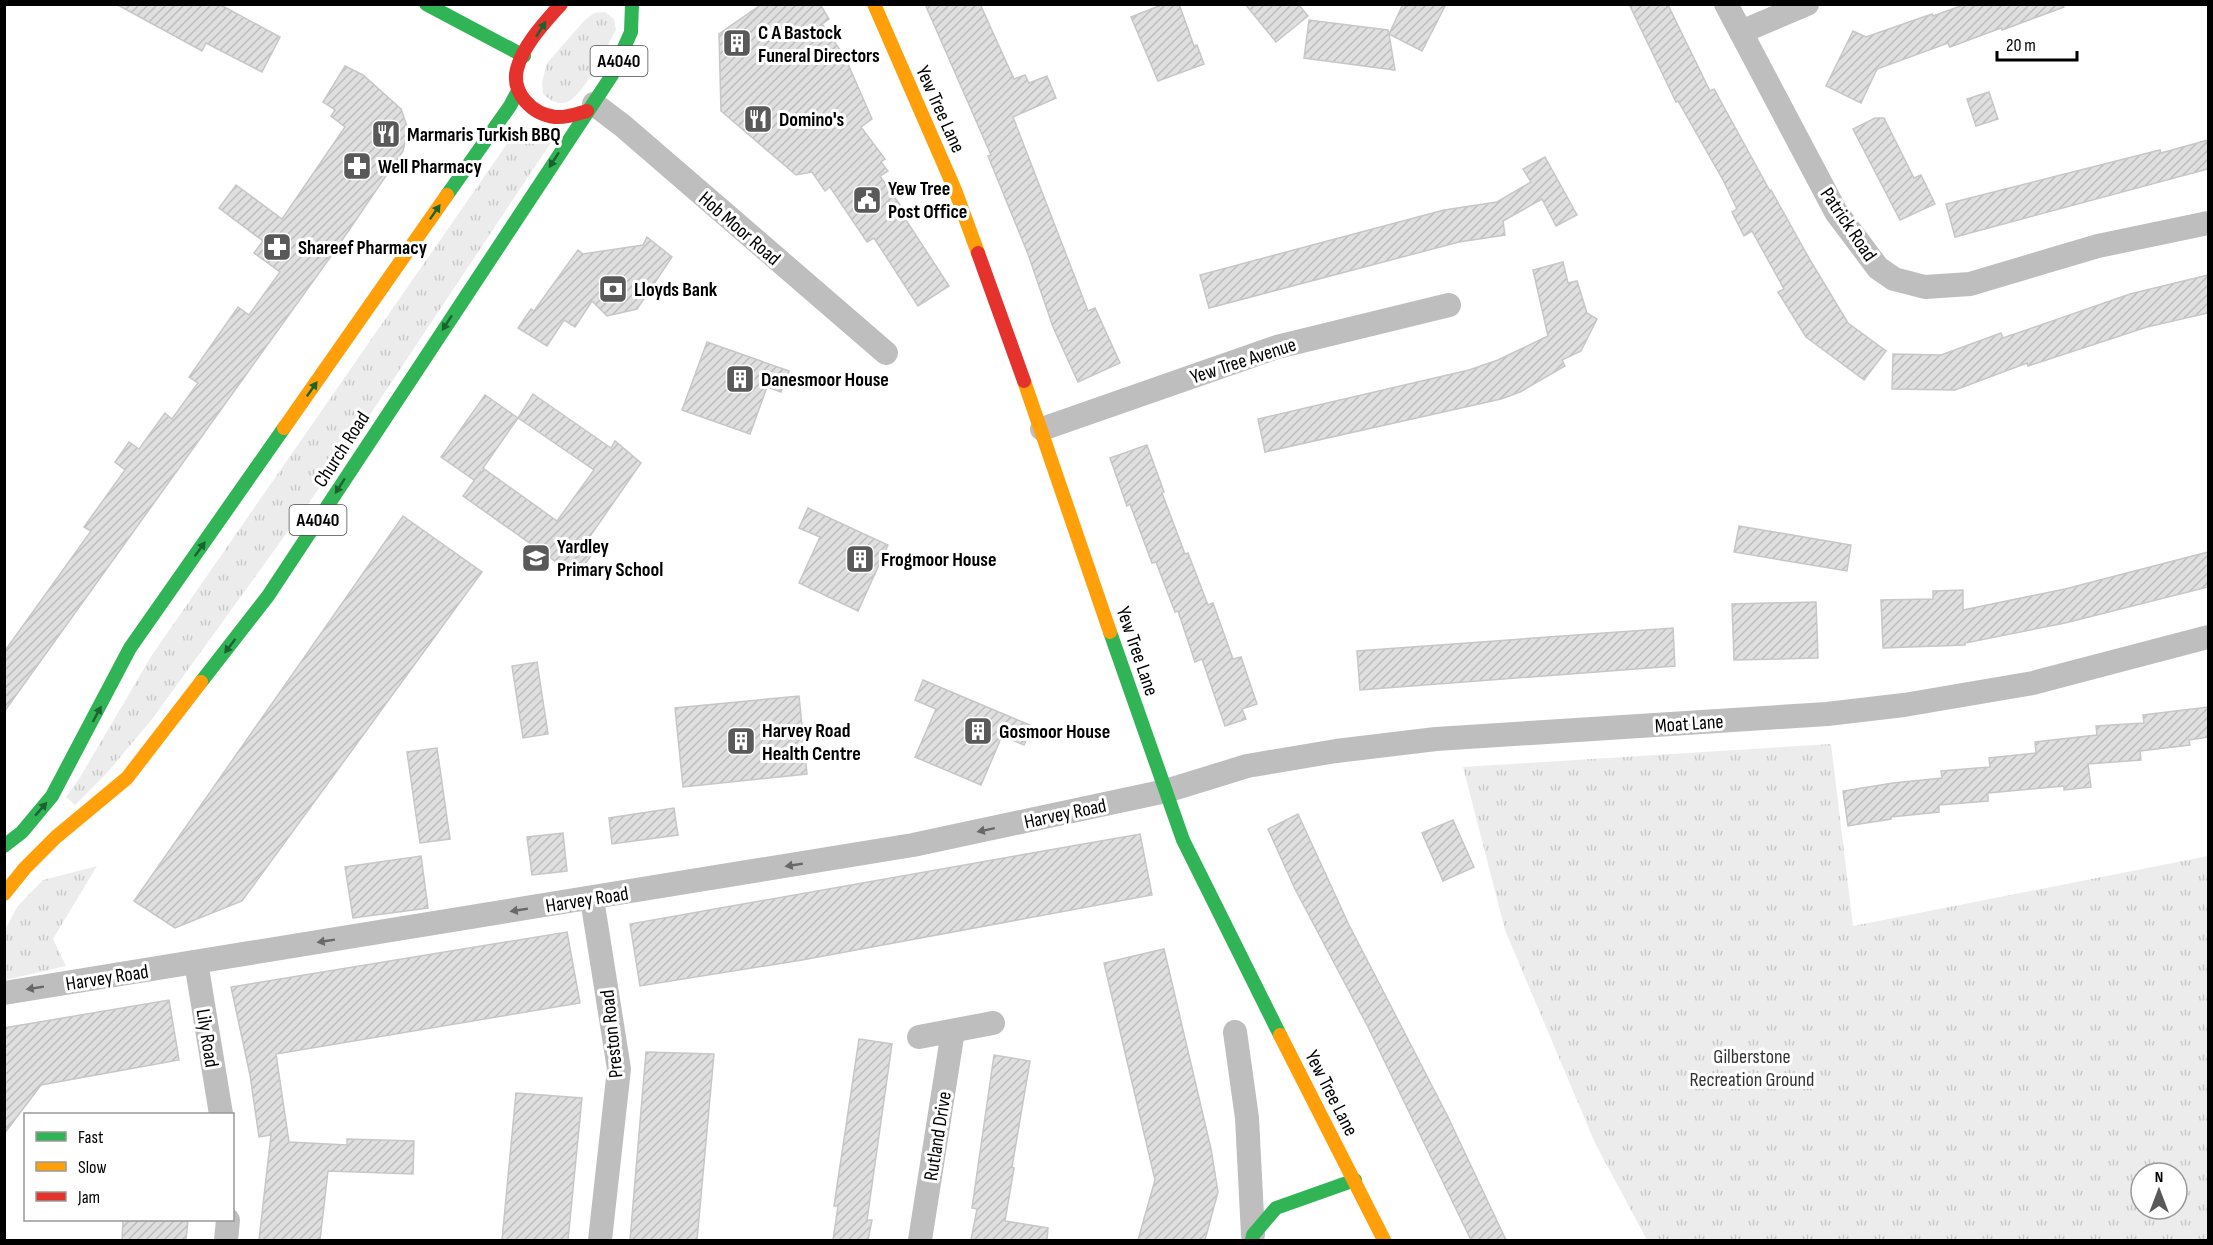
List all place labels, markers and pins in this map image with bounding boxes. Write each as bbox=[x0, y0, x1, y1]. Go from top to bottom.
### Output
place label: C A Bastock Funeral Directors bbox=[758, 21, 880, 68]
building icon: C A Bastock Funeral Directors bbox=[721, 27, 753, 59]
restaurant icon: Domino's bbox=[742, 103, 774, 135]
place label: Domino's bbox=[779, 108, 845, 132]
restaurant icon: Marmaris Turkish BBQ bbox=[370, 118, 402, 150]
place label: Marmaris Turkish BBQ bbox=[407, 123, 561, 147]
pharmacy icon: Well Pharmacy bbox=[341, 150, 373, 182]
place label: Well Pharmacy bbox=[378, 155, 482, 179]
place label: Yew Tree Post Office bbox=[888, 177, 967, 224]
public building icon: Yew Tree Post Office bbox=[851, 184, 883, 216]
pharmacy icon: Shareef Pharmacy bbox=[261, 231, 293, 263]
place label: Shareef Pharmacy bbox=[298, 236, 428, 260]
bank icon: Lloyds Bank bbox=[597, 273, 629, 305]
place label: Lloyds Bank bbox=[634, 278, 718, 302]
building icon: Danesmoor House bbox=[724, 363, 756, 395]
place label: Danesmoor House bbox=[761, 368, 889, 392]
place label: Yardley Primary School bbox=[557, 535, 663, 582]
school or university icon: Yardley Primary School bbox=[520, 542, 552, 574]
building icon: Frogmoor House bbox=[844, 543, 876, 575]
place label: Frogmoor House bbox=[881, 548, 997, 572]
building icon: Gosmoor House bbox=[962, 715, 994, 747]
place label: Harvey Road Health Centre bbox=[762, 719, 861, 766]
place label: Gosmoor House bbox=[999, 720, 1110, 744]
building icon: Harvey Road Health Centre bbox=[725, 725, 757, 757]

